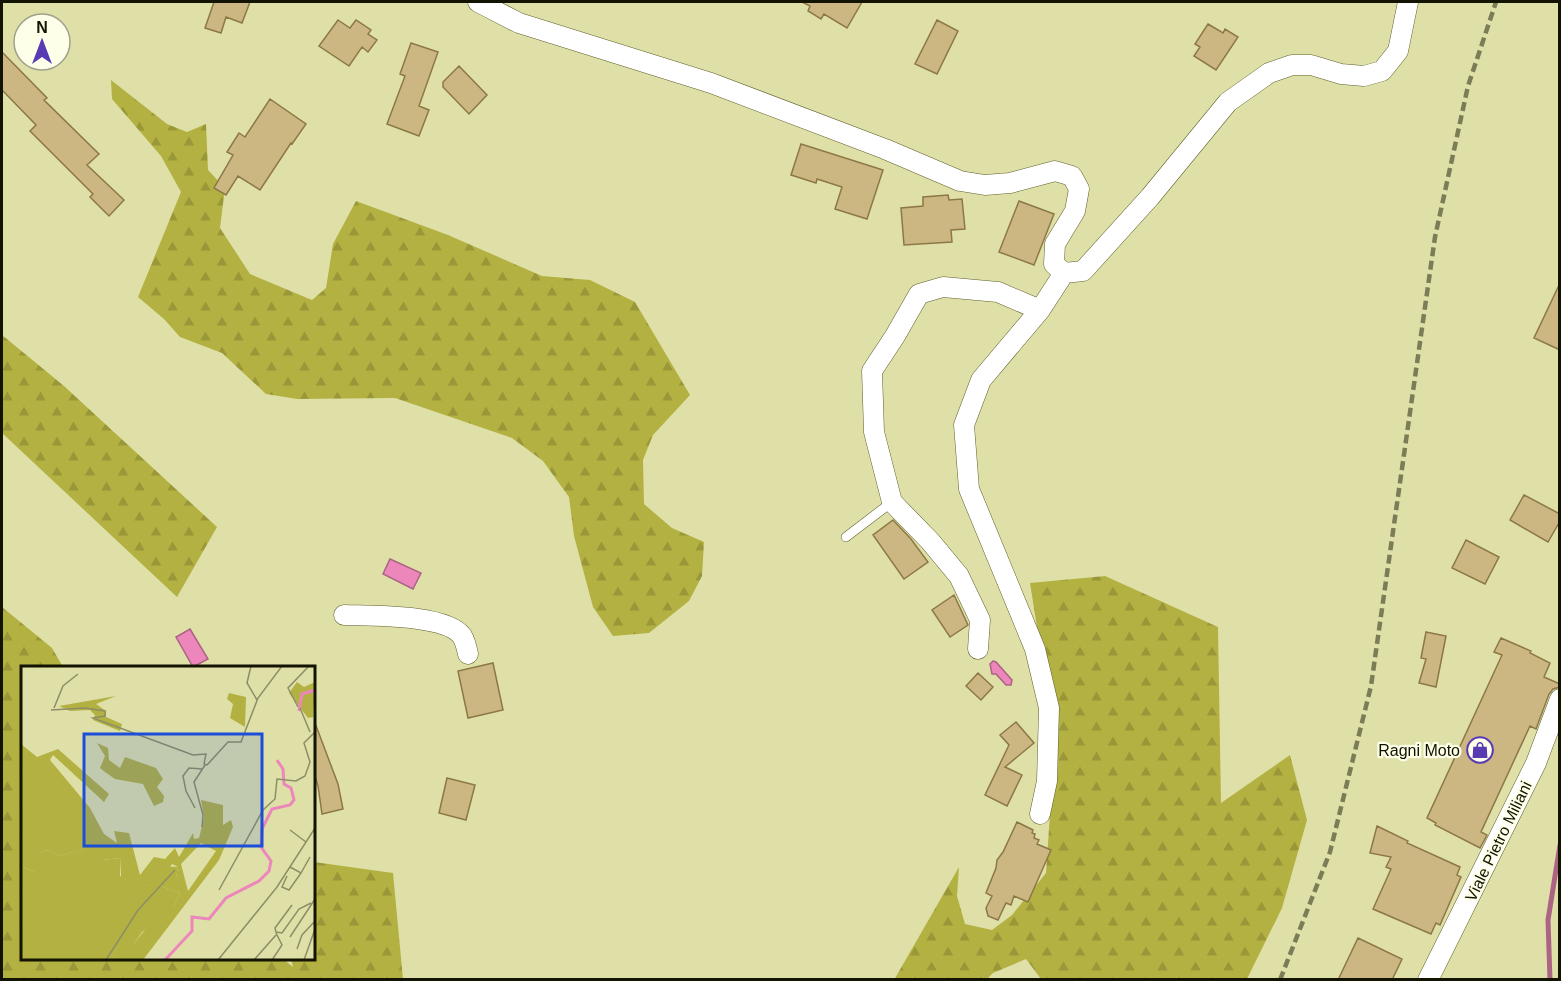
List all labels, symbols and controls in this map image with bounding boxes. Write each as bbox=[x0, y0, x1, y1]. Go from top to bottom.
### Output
north arrow bbox=[12, 12, 72, 72]
text: N bbox=[36, 19, 48, 36]
inset map bbox=[21, 666, 315, 960]
shop icon: Ragni Moto bbox=[1465, 735, 1495, 765]
place label: Ragni Moto bbox=[1378, 742, 1460, 759]
street label: Viale Pietro Miliani bbox=[1462, 778, 1535, 904]

